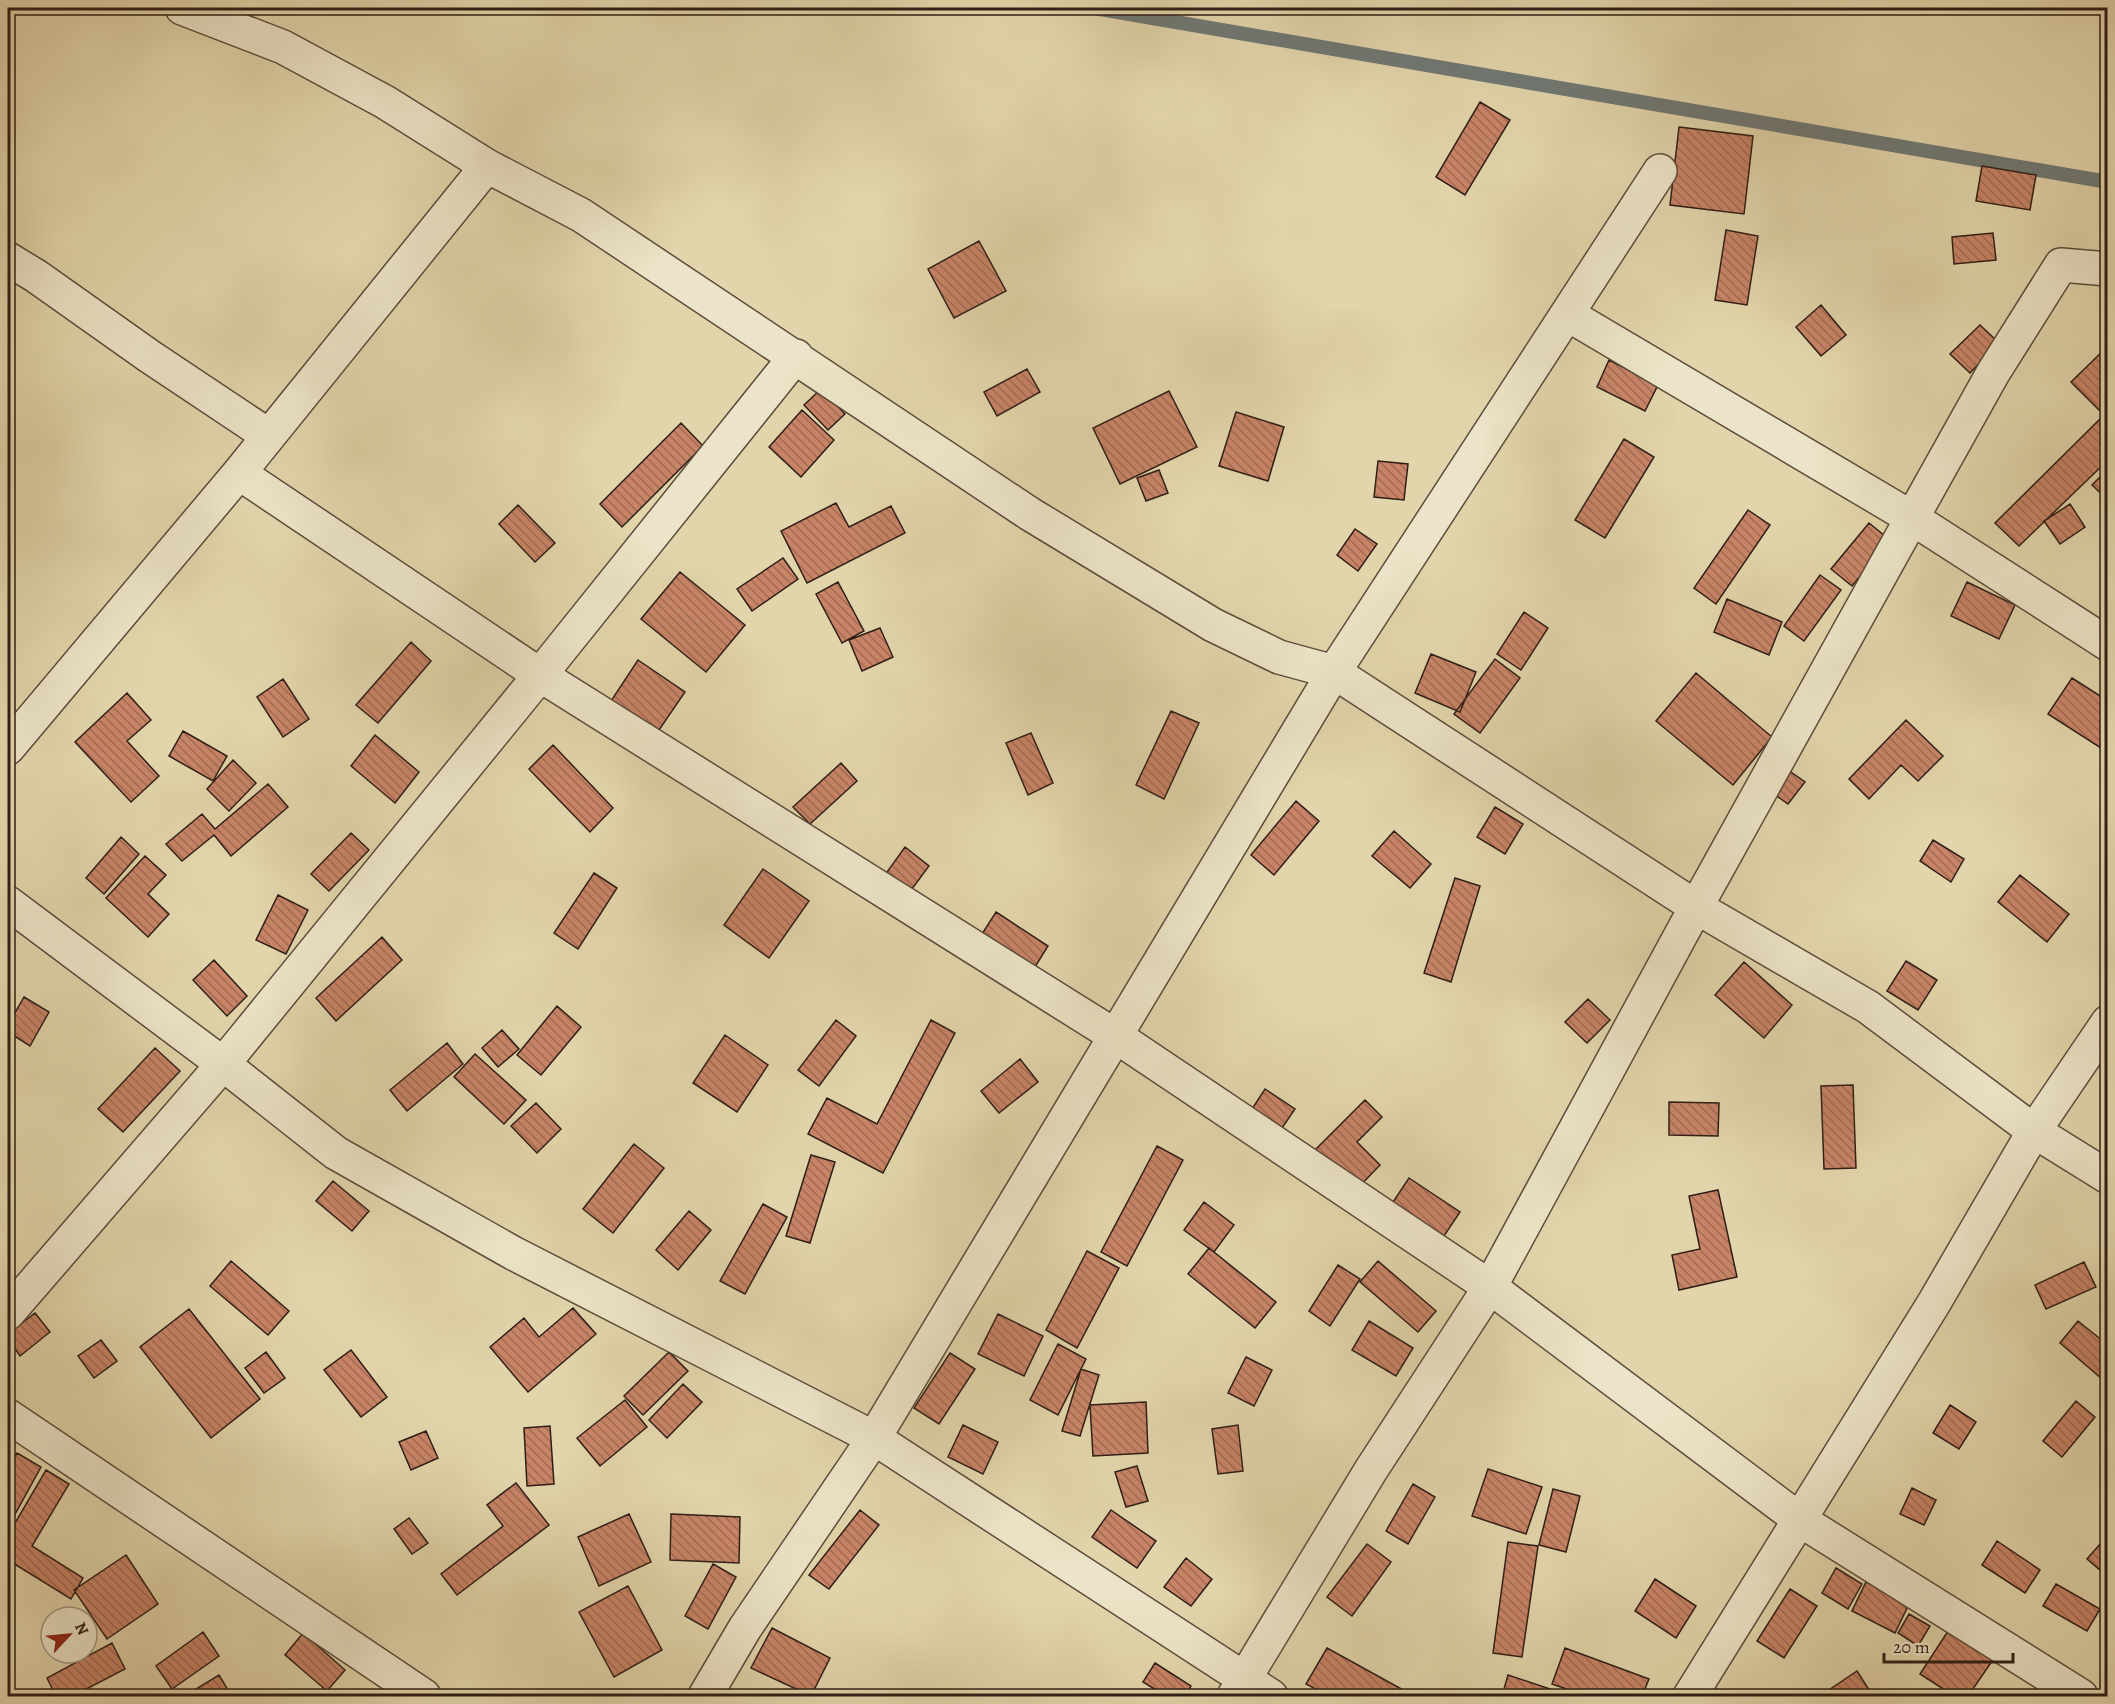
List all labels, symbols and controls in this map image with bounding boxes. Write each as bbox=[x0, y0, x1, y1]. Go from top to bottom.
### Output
north arrow bbox=[39, 1605, 99, 1665]
text: N bbox=[69, 1619, 94, 1639]
scale bar bbox=[1884, 1626, 2013, 1664]
text: 20 m bbox=[1893, 1635, 1930, 1659]

